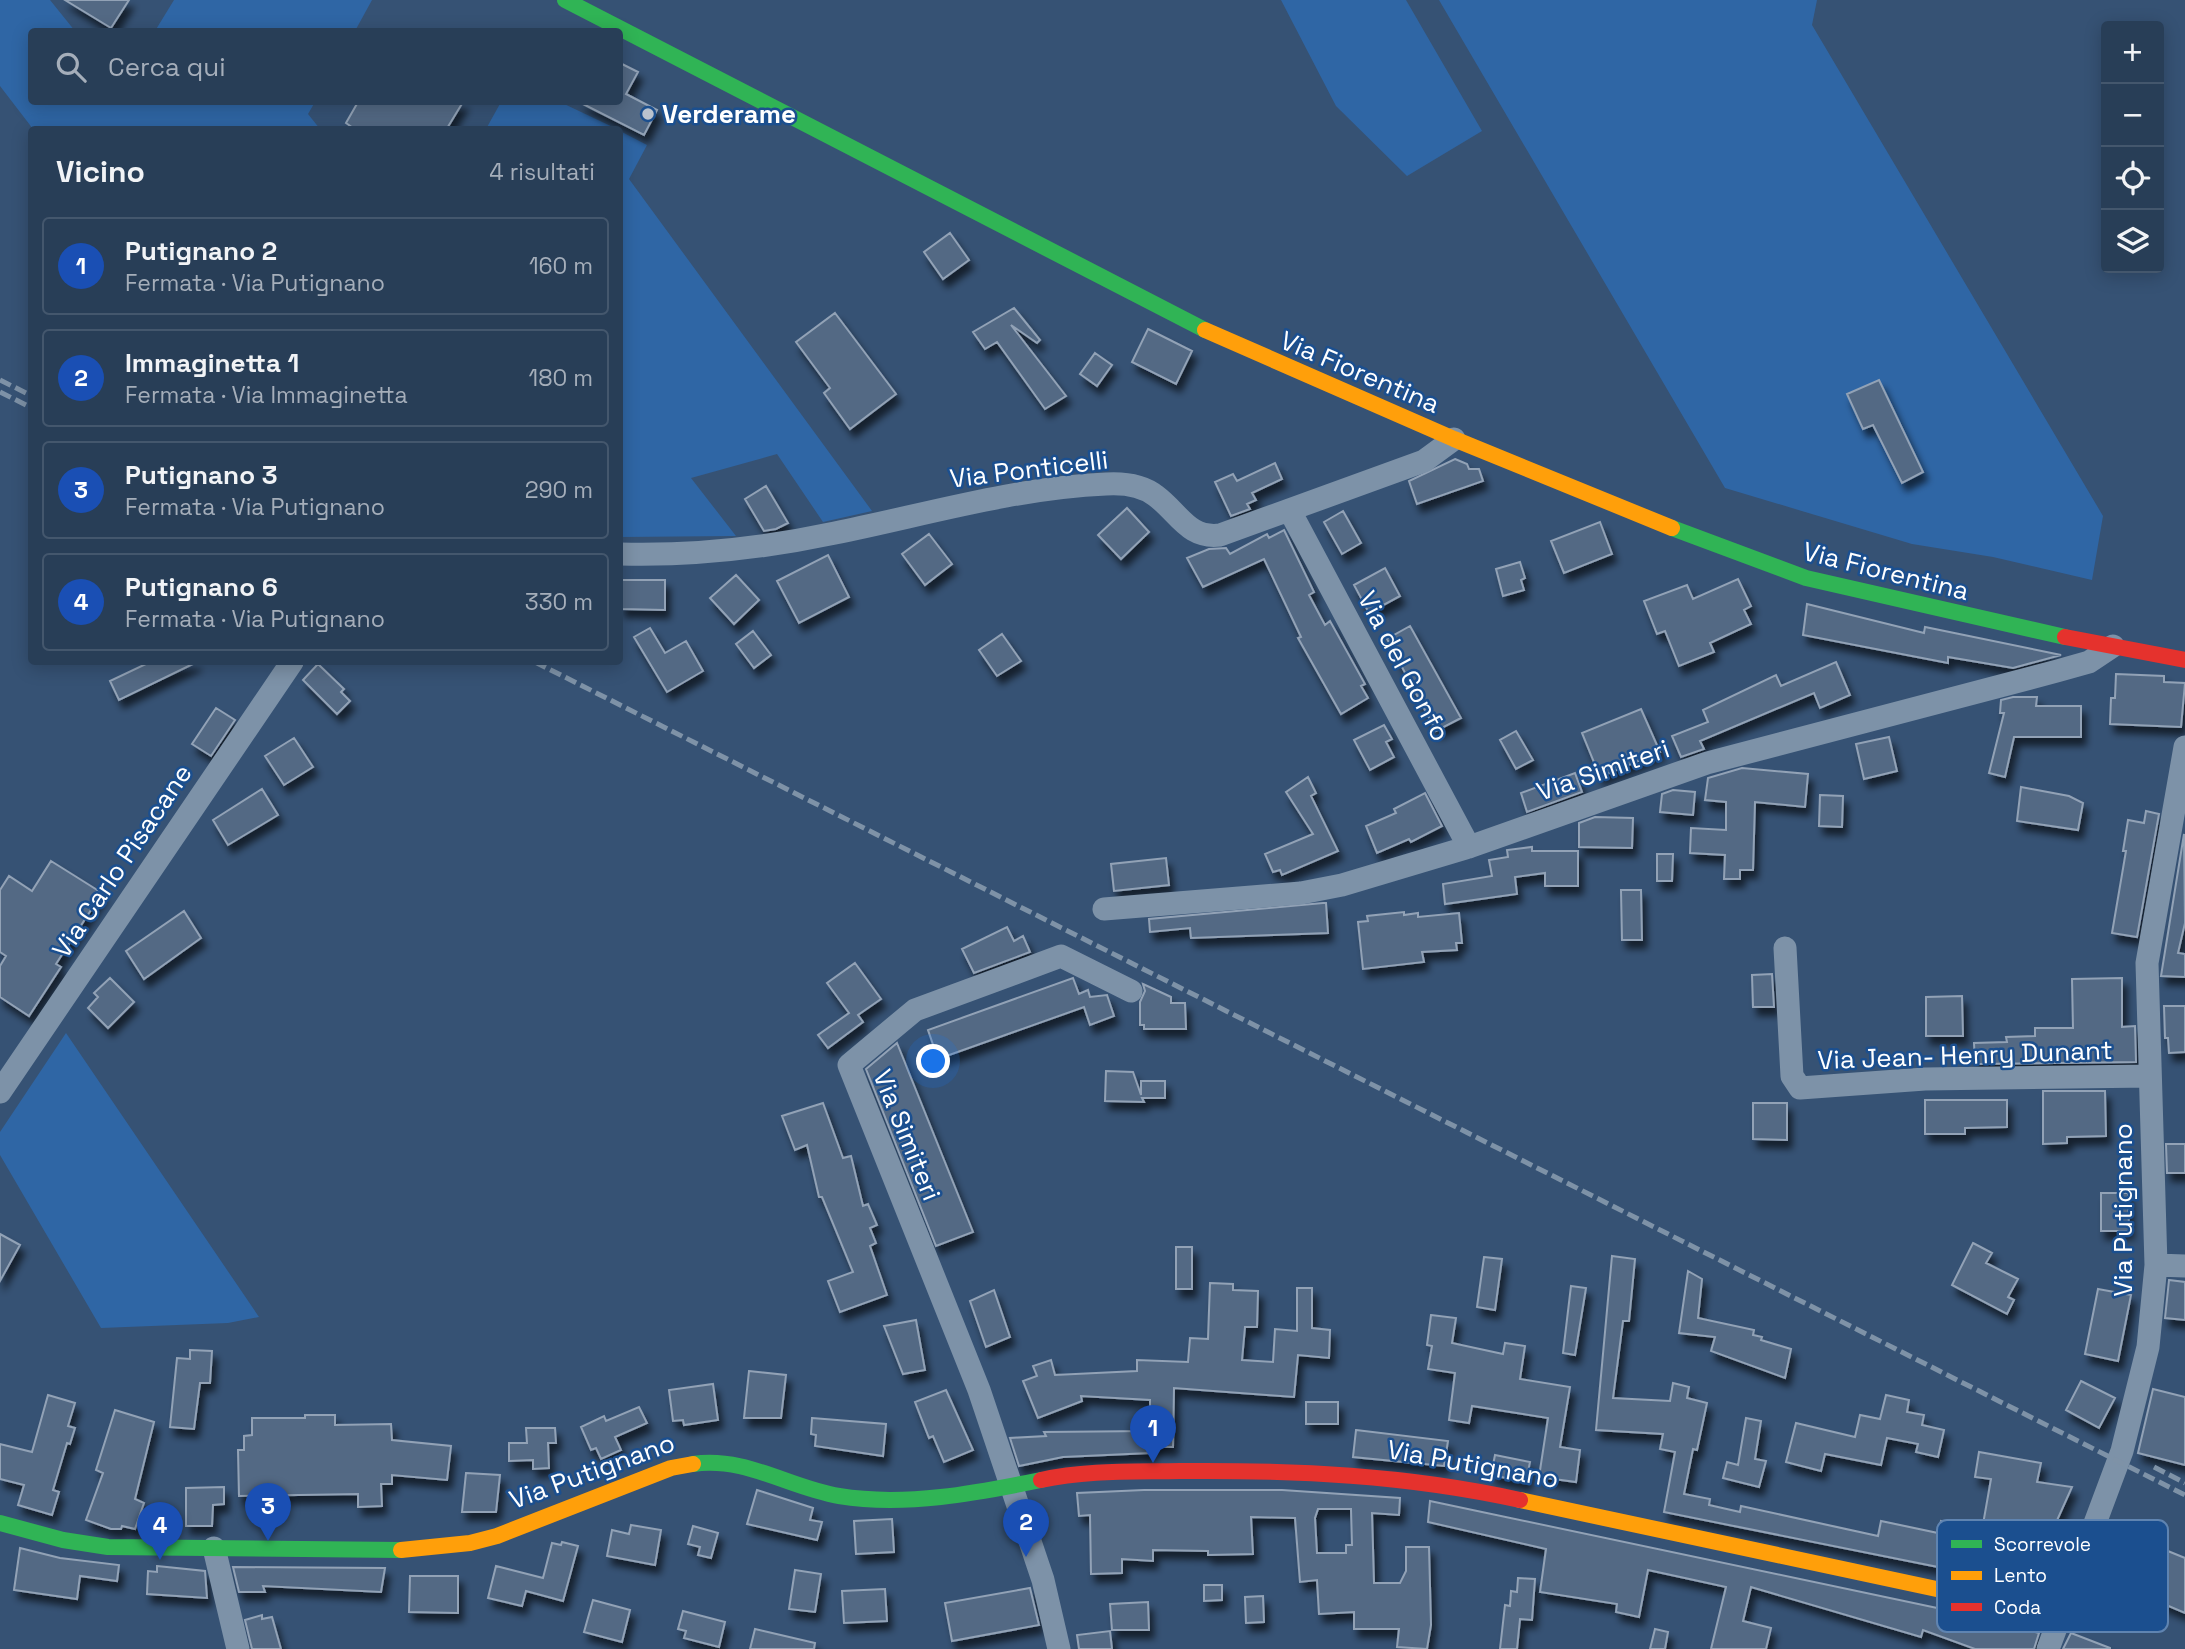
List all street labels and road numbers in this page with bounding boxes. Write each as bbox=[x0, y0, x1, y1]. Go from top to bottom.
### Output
street label: Via Fiorentina bbox=[1275, 323, 1445, 421]
street label: Via Ponticelli bbox=[948, 442, 1110, 496]
street label: Via Fiorentina bbox=[1799, 534, 1973, 608]
street label: Via del Gonfo bbox=[1350, 585, 1458, 747]
street label: Via Simiteri bbox=[1532, 731, 1674, 809]
street label: Via Carlo Pisacane bbox=[45, 758, 199, 964]
street label: Via Jean- Henry Dunant bbox=[1817, 1033, 2113, 1077]
street label: Via Simiteri bbox=[865, 1065, 949, 1205]
street label: Via Putignano bbox=[2106, 1123, 2140, 1297]
street label: Via Putignano bbox=[505, 1425, 679, 1517]
street label: Via Putignano bbox=[1385, 1432, 1561, 1496]

